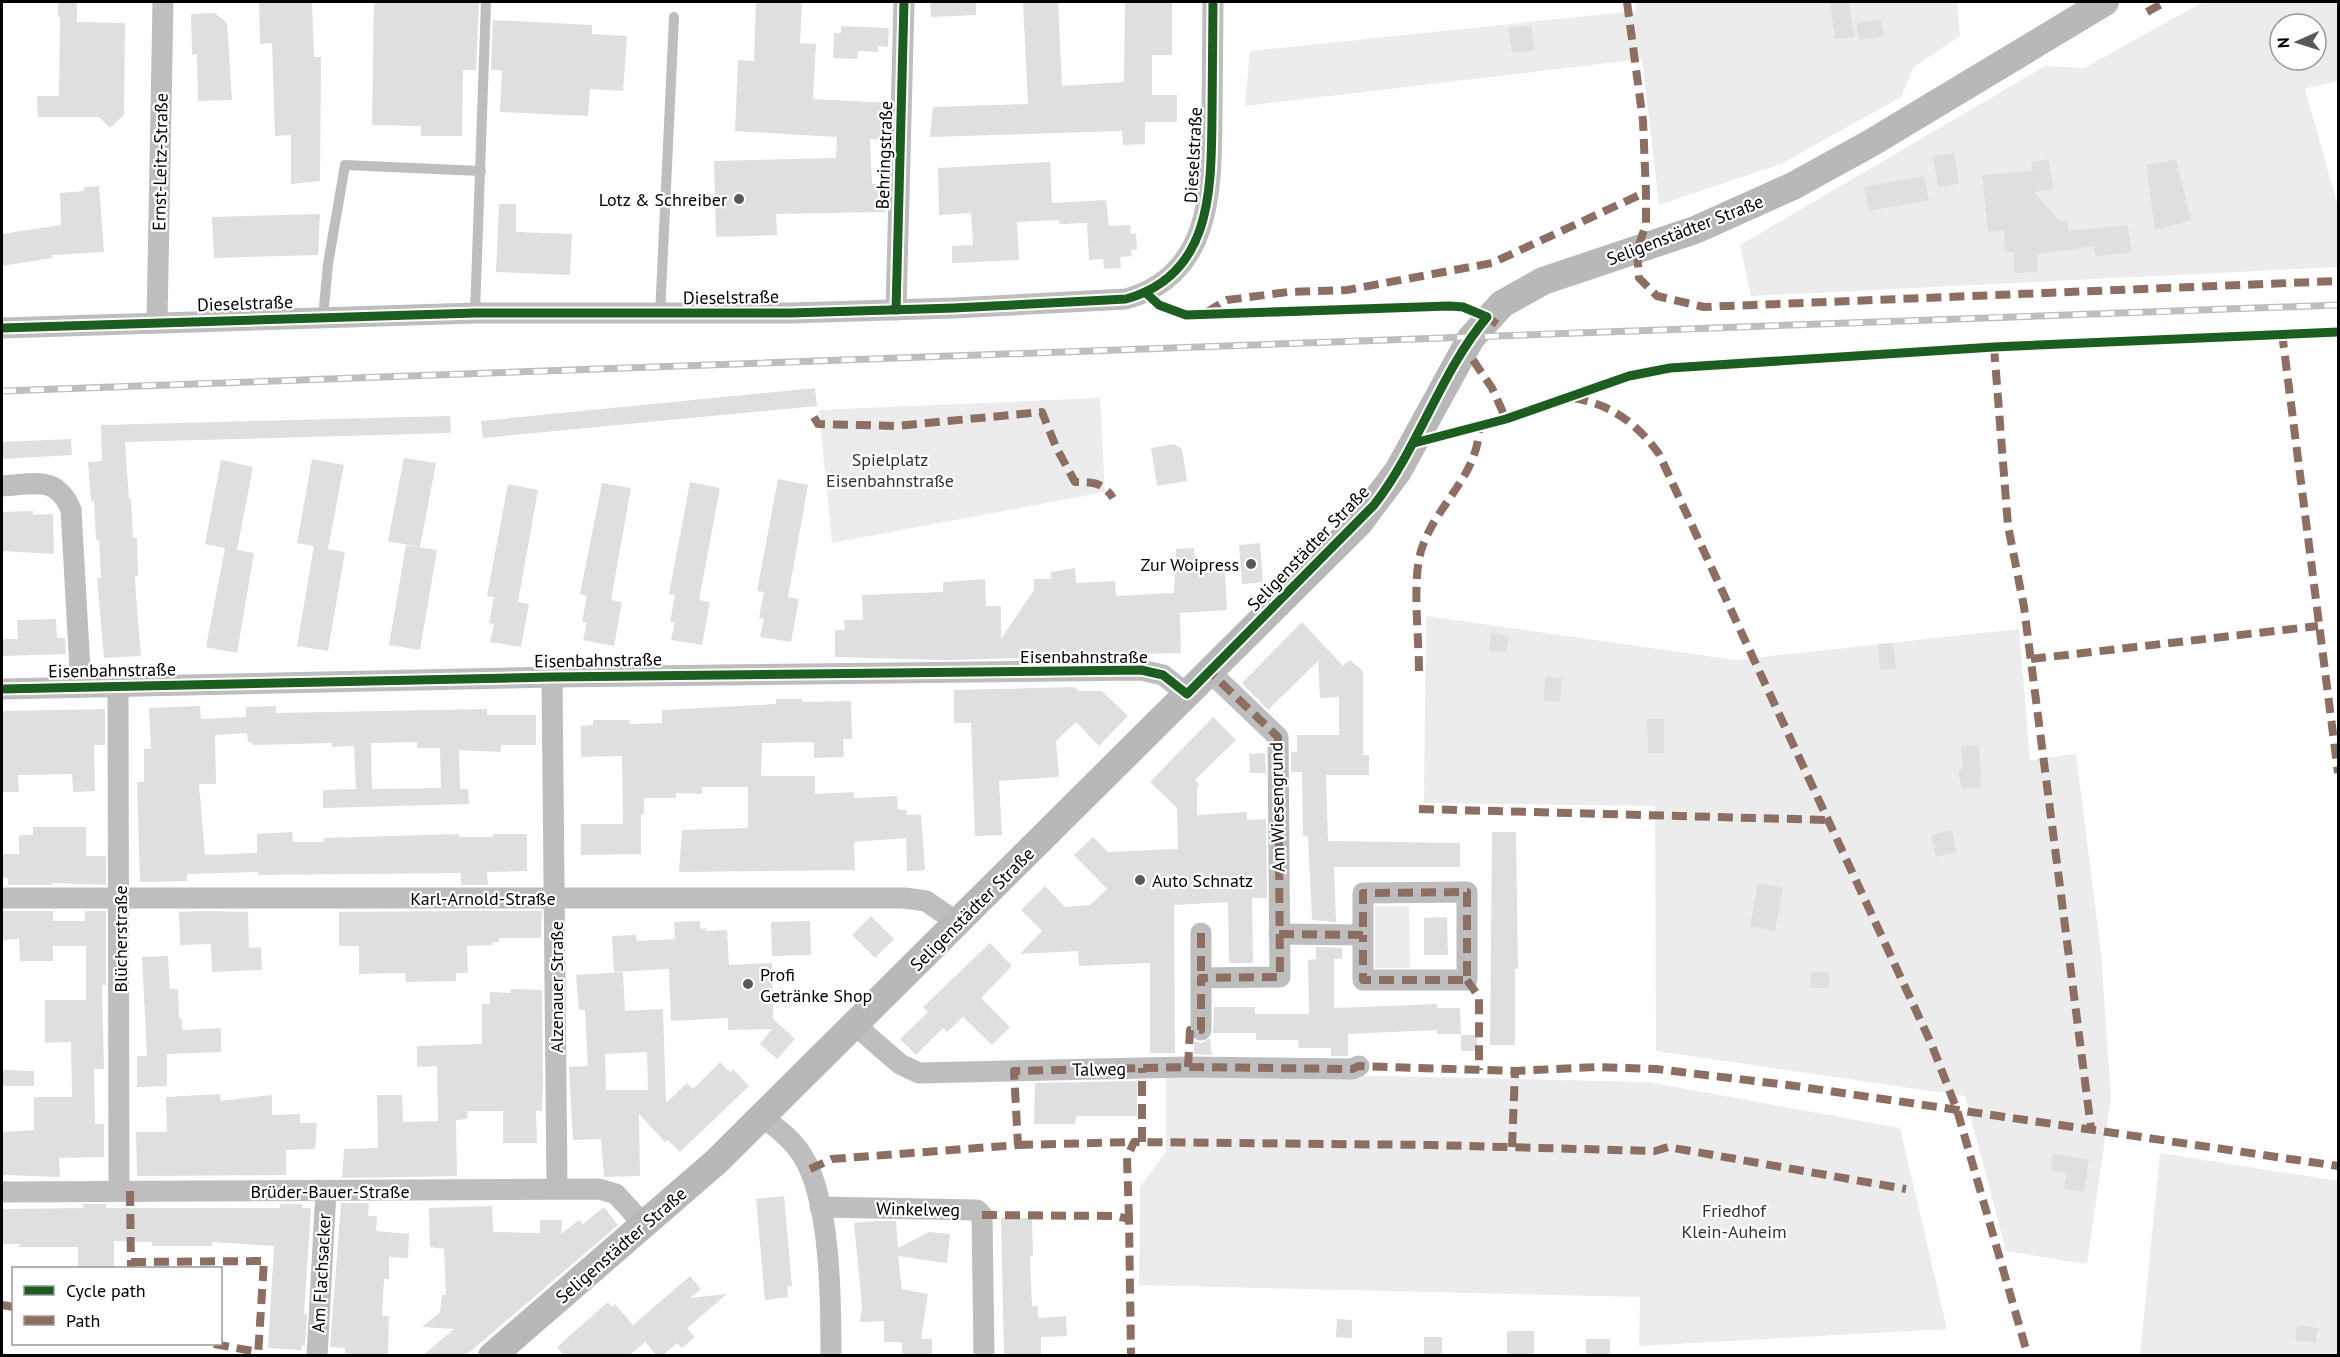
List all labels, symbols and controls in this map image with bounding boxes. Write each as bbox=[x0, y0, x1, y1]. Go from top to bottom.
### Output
north arrow bbox=[2268, 12, 2328, 72]
text: N bbox=[2273, 37, 2293, 49]
street label: Ernst-Leitz-Straße bbox=[147, 93, 173, 231]
street label: Behringstraße bbox=[871, 100, 897, 210]
street label: Dieselstraße bbox=[1179, 106, 1207, 204]
place label: Lotz & Schreiber bbox=[599, 188, 727, 211]
street label: Seligenstädter Straße bbox=[1603, 189, 1767, 271]
marker: Lotz & Schreiber bbox=[732, 192, 746, 206]
street label: Dieselstraße bbox=[683, 285, 779, 309]
street label: Dieselstraße bbox=[197, 290, 293, 316]
park label: Spielplatz Eisenbahnstraße bbox=[826, 448, 954, 492]
street label: Seligenstädter Straße bbox=[1242, 480, 1374, 616]
place label: Zur Woipress bbox=[1141, 553, 1239, 576]
marker: Zur Woipress bbox=[1244, 557, 1258, 571]
street label: Eisenbahnstraße bbox=[1020, 645, 1148, 668]
street label: Eisenbahnstraße bbox=[534, 647, 662, 673]
street label: Eisenbahnstraße bbox=[48, 657, 176, 683]
street label: Am Wiesengrund bbox=[1264, 742, 1290, 872]
street label: Seligenstädter Straße bbox=[905, 842, 1039, 976]
place label: Auto Schnatz bbox=[1152, 869, 1253, 892]
marker: Auto Schnatz bbox=[1133, 873, 1147, 887]
street label: Blücherstraße bbox=[109, 885, 132, 993]
street label: Karl-Arnold-Straße bbox=[410, 887, 556, 910]
street label: Alzenauer Straße bbox=[545, 921, 568, 1053]
place label: Profi Getränke Shop bbox=[760, 963, 872, 1007]
marker: Profi Getränke Shop bbox=[741, 977, 755, 991]
street label: Talweg bbox=[1072, 1057, 1126, 1081]
street label: Brüder-Bauer-Straße bbox=[250, 1180, 410, 1203]
street label: Seligenstädter Straße bbox=[551, 1182, 691, 1308]
street label: Winkelweg bbox=[876, 1197, 960, 1221]
park label: Friedhof Klein-Auheim bbox=[1681, 1199, 1787, 1243]
street label: Am Flachsacker bbox=[306, 1213, 336, 1333]
legend bbox=[12, 1267, 222, 1345]
text: Cycle path bbox=[66, 1279, 146, 1302]
text: Path bbox=[66, 1309, 100, 1332]

